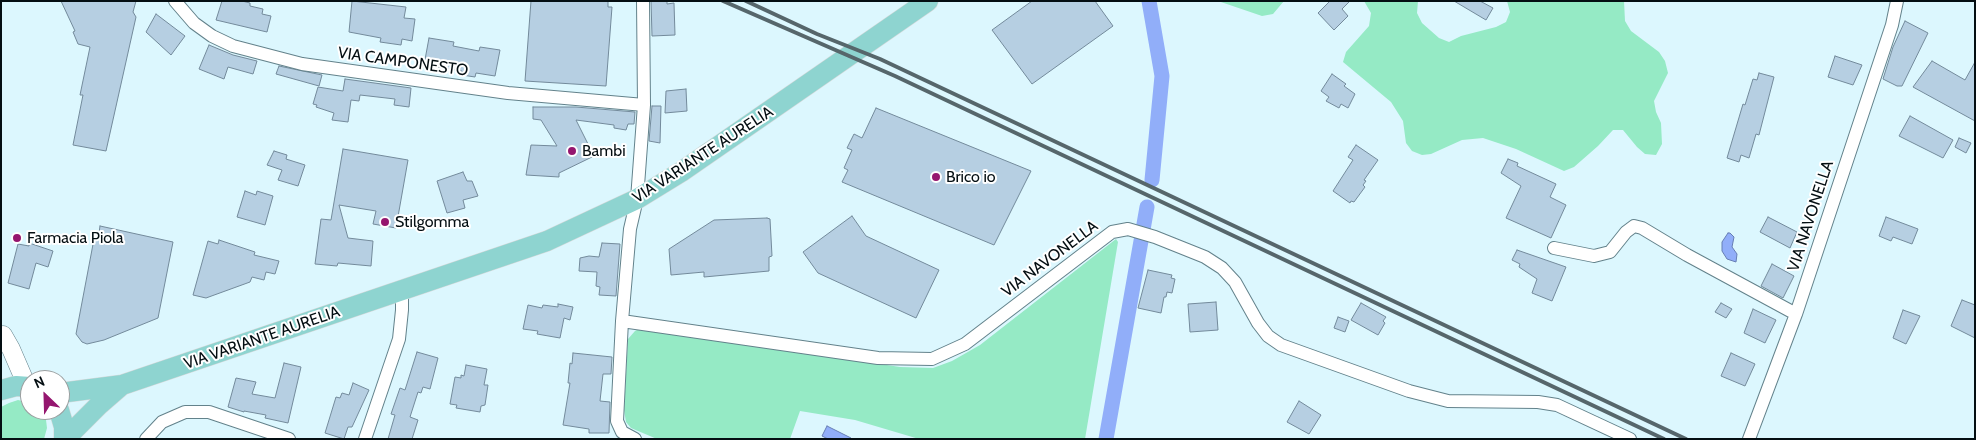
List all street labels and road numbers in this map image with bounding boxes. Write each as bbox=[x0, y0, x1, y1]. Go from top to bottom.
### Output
street label: VIA CAMPONESTO bbox=[337, 43, 469, 81]
street label: VIA VARIANTE AURELIA bbox=[629, 102, 777, 208]
street label: VIA NAVONELLA bbox=[1784, 158, 1838, 274]
street label: VIA NAVONELLA bbox=[998, 217, 1102, 301]
street label: VIA VARIANTE AURELIA bbox=[182, 302, 342, 374]

